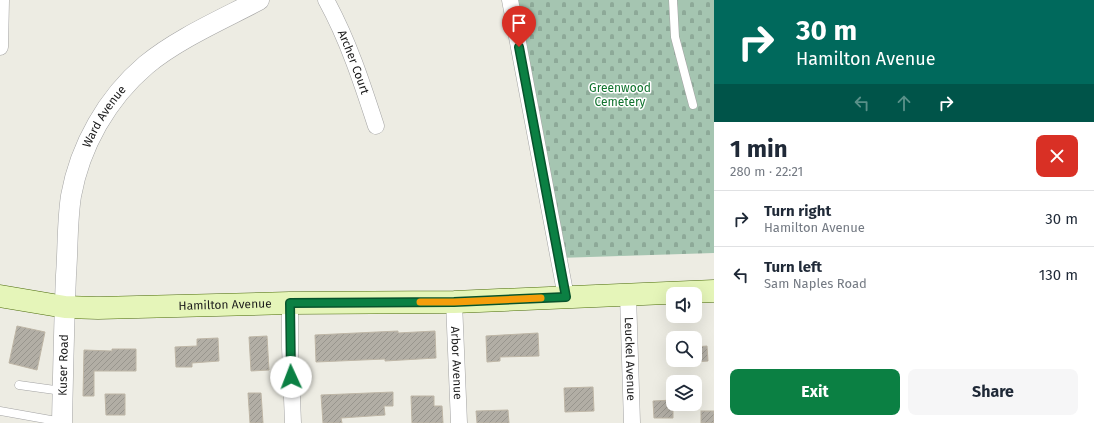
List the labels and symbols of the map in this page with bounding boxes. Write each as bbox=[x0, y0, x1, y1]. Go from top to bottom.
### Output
pin bbox=[502, 6, 536, 47]
street label: Archer Court bbox=[335, 28, 372, 97]
park label: Greenwood Cemetery bbox=[589, 81, 651, 109]
street label: Ward Avenue bbox=[79, 83, 129, 150]
street label: Hamilton Avenue bbox=[178, 296, 272, 313]
street label: Leuckel Avenue bbox=[622, 317, 638, 401]
street label: Arbor Avenue bbox=[448, 326, 465, 400]
street label: Kuser Road bbox=[56, 334, 71, 396]
position arrow bbox=[270, 356, 312, 398]

